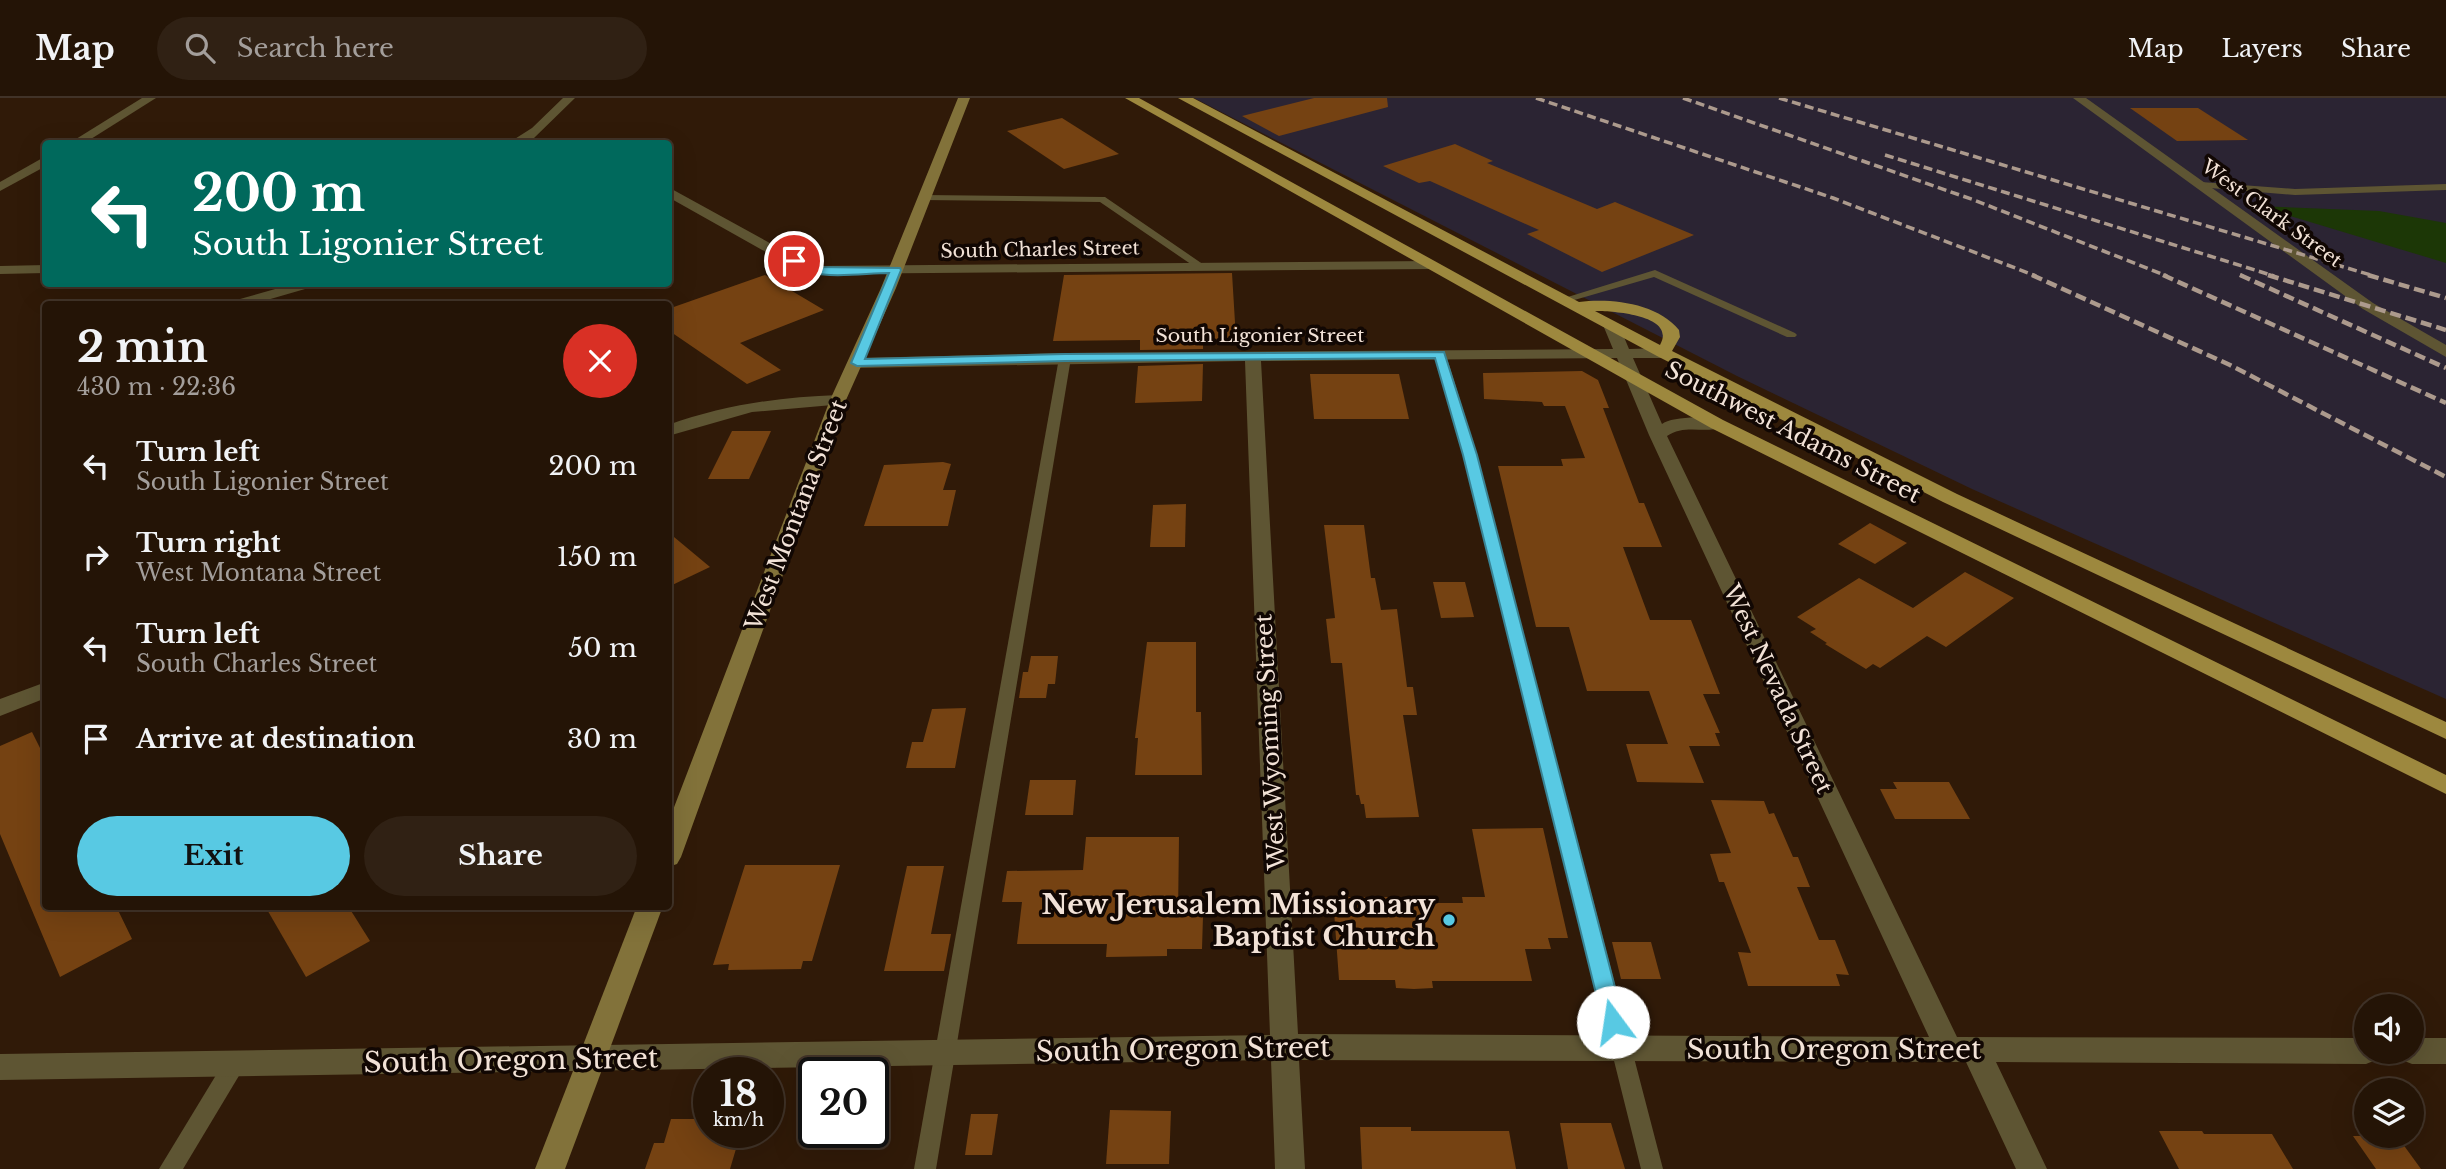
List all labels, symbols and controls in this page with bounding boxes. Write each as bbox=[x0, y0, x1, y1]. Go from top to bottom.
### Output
search box bbox=[157, 17, 647, 80]
text: Map bbox=[35, 28, 115, 69]
icon: search bbox=[181, 29, 219, 67]
text: Search here bbox=[237, 32, 394, 64]
text: Map bbox=[2128, 34, 2184, 63]
text: Layers bbox=[2222, 34, 2303, 63]
text: Share bbox=[2341, 34, 2411, 63]
street label: West Clark Street bbox=[2196, 154, 2347, 273]
text: 200 m bbox=[192, 163, 365, 224]
icon: left bbox=[77, 168, 168, 259]
text: South Ligonier Street bbox=[192, 224, 544, 264]
pin bbox=[764, 231, 824, 291]
street label: South Charles Street bbox=[940, 236, 1141, 263]
icon: arrive bbox=[775, 242, 813, 280]
text: 2 min bbox=[77, 321, 208, 373]
button: close bbox=[563, 324, 637, 398]
street label: South Ligonier Street bbox=[1156, 324, 1365, 347]
street label: Southwest Adams Street bbox=[1661, 355, 1926, 509]
text: 430 m · 22:36 bbox=[77, 373, 236, 401]
street label: West Montana Street bbox=[739, 395, 853, 635]
text: Turn left bbox=[136, 436, 260, 468]
icon: left bbox=[77, 447, 115, 485]
text: 200 m bbox=[548, 450, 637, 482]
text: South Ligonier Street bbox=[136, 468, 389, 496]
text: Turn right bbox=[136, 527, 281, 559]
icon: right bbox=[77, 538, 115, 576]
text: 150 m bbox=[557, 541, 637, 573]
text: West Montana Street bbox=[136, 559, 381, 587]
street label: West Nevada Street bbox=[1717, 579, 1839, 798]
street label: West Wyoming Street bbox=[1249, 613, 1291, 872]
text: Turn left bbox=[136, 618, 260, 650]
icon: left bbox=[77, 629, 115, 667]
text: 50 m bbox=[568, 632, 637, 664]
text: South Charles Street bbox=[136, 650, 377, 678]
icon: arrive bbox=[77, 720, 115, 758]
text: Arrive at destination bbox=[136, 723, 416, 755]
text: 30 m bbox=[567, 723, 637, 755]
button: Exit bbox=[77, 816, 350, 896]
button: Share bbox=[364, 816, 637, 896]
place label: New Jerusalem Missionary Baptist Church bbox=[1042, 887, 1436, 954]
marker: New Jerusalem Missionary Baptist Church bbox=[1441, 912, 1457, 928]
position arrow bbox=[1576, 985, 1650, 1059]
map controls bbox=[2354, 994, 2424, 1148]
button: sound bbox=[2354, 994, 2424, 1064]
street label: South Oregon Street bbox=[1035, 1029, 1331, 1070]
street label: South Oregon Street bbox=[1686, 1032, 1982, 1067]
street label: South Oregon Street bbox=[363, 1040, 659, 1081]
speed limit sign: 20 bbox=[798, 1057, 889, 1148]
text: 18 bbox=[720, 1072, 757, 1115]
button: layers bbox=[2354, 1078, 2424, 1148]
text: km/h bbox=[713, 1109, 764, 1131]

